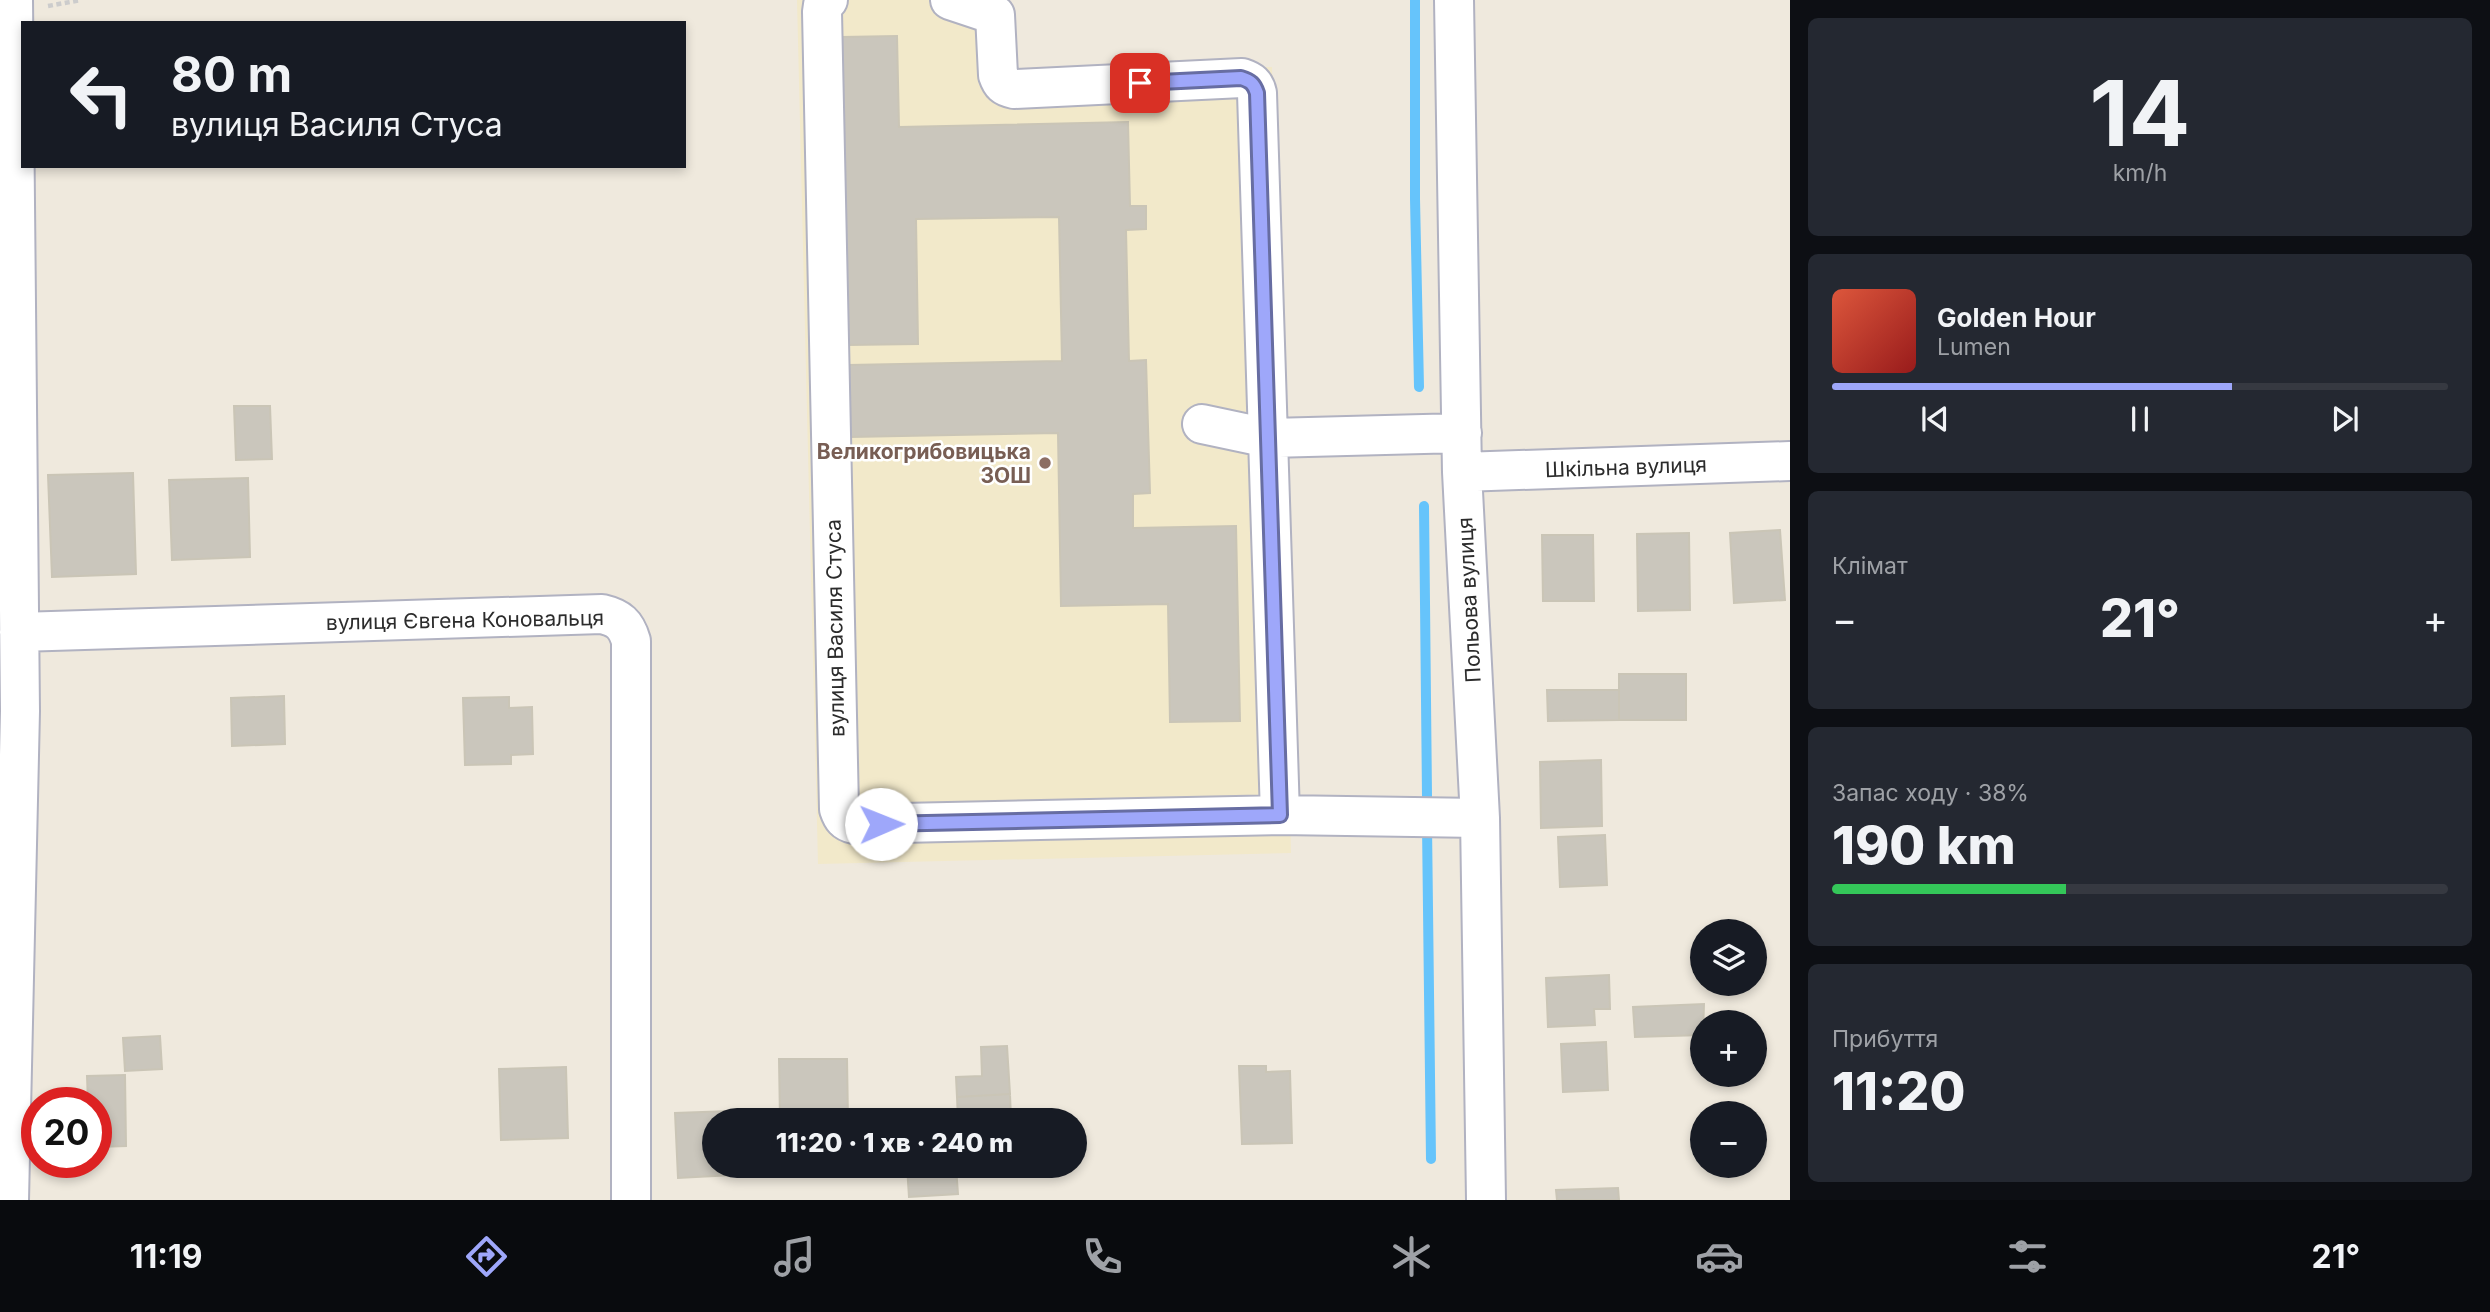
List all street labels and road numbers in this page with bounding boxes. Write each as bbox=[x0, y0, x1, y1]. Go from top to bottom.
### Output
street label: Шкільна вулиця bbox=[1545, 452, 1707, 482]
street label: Польова вулиця bbox=[1452, 517, 1486, 683]
street label: вулиця Василя Стуса bbox=[821, 519, 849, 737]
street label: вулиця Євгена Коновальця bbox=[326, 605, 604, 635]

